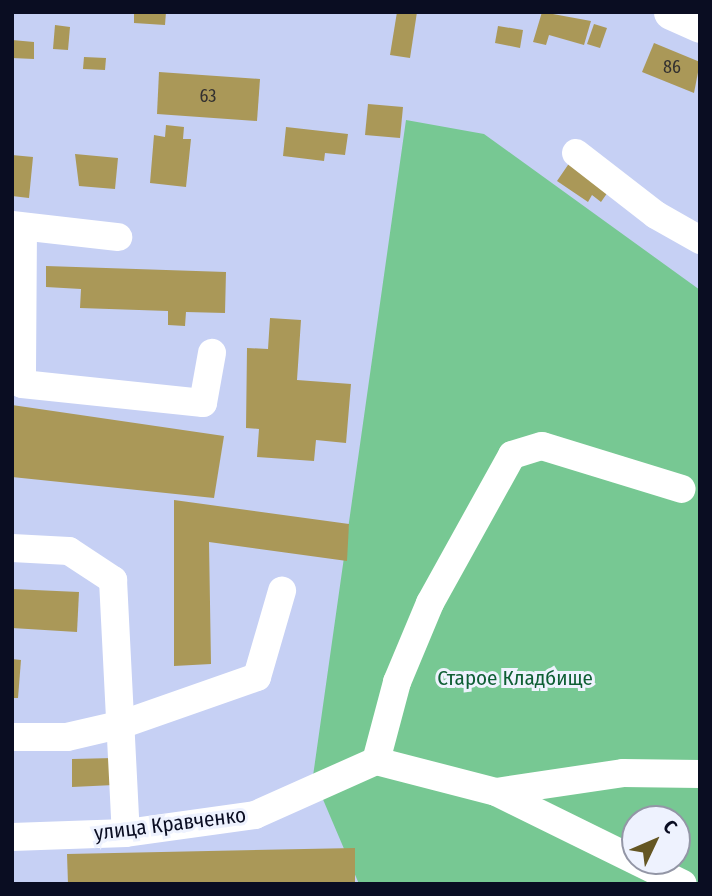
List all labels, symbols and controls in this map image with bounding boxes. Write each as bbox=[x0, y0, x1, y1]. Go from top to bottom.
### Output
house number: 86 bbox=[663, 56, 681, 78]
house number: 63 bbox=[200, 85, 216, 107]
park label: Старое Кладбище bbox=[437, 665, 593, 691]
street label: улица Кравченко bbox=[93, 802, 247, 846]
north arrow bbox=[621, 805, 691, 875]
text: С bbox=[658, 815, 682, 838]

